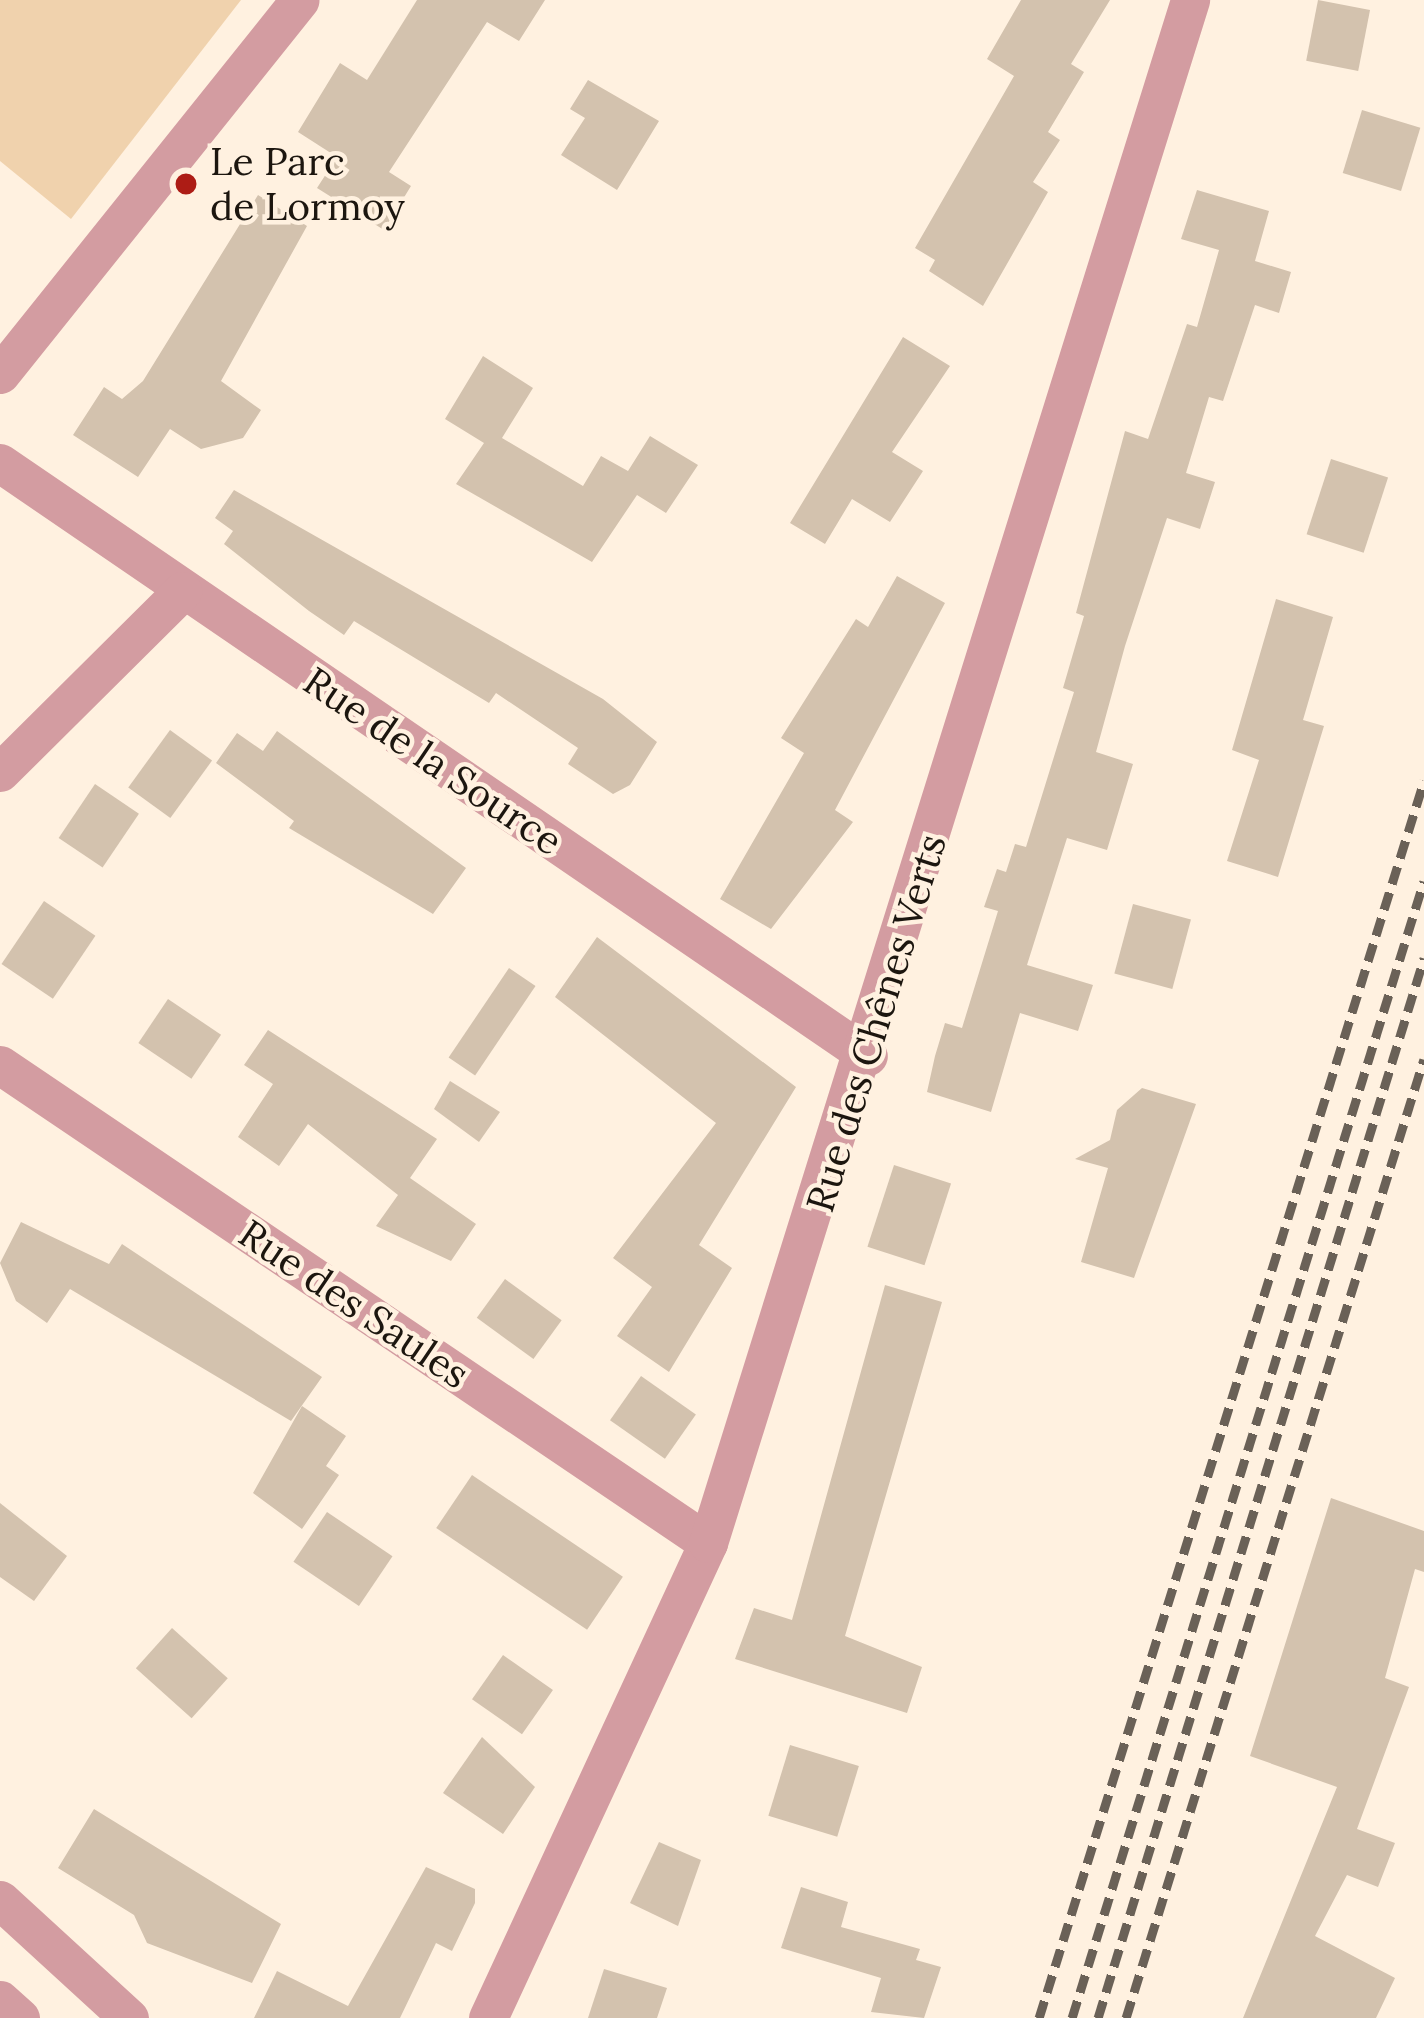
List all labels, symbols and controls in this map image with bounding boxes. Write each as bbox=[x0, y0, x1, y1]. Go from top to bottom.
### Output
place label: Le Parc de Lormoy bbox=[210, 139, 405, 230]
marker: Le Parc de Lormoy bbox=[173, 171, 199, 197]
street label: Rue de la Source bbox=[295, 657, 571, 865]
street label: Rue des Chênes Verts bbox=[796, 829, 956, 1217]
street label: Rue des Saules bbox=[230, 1210, 478, 1398]

